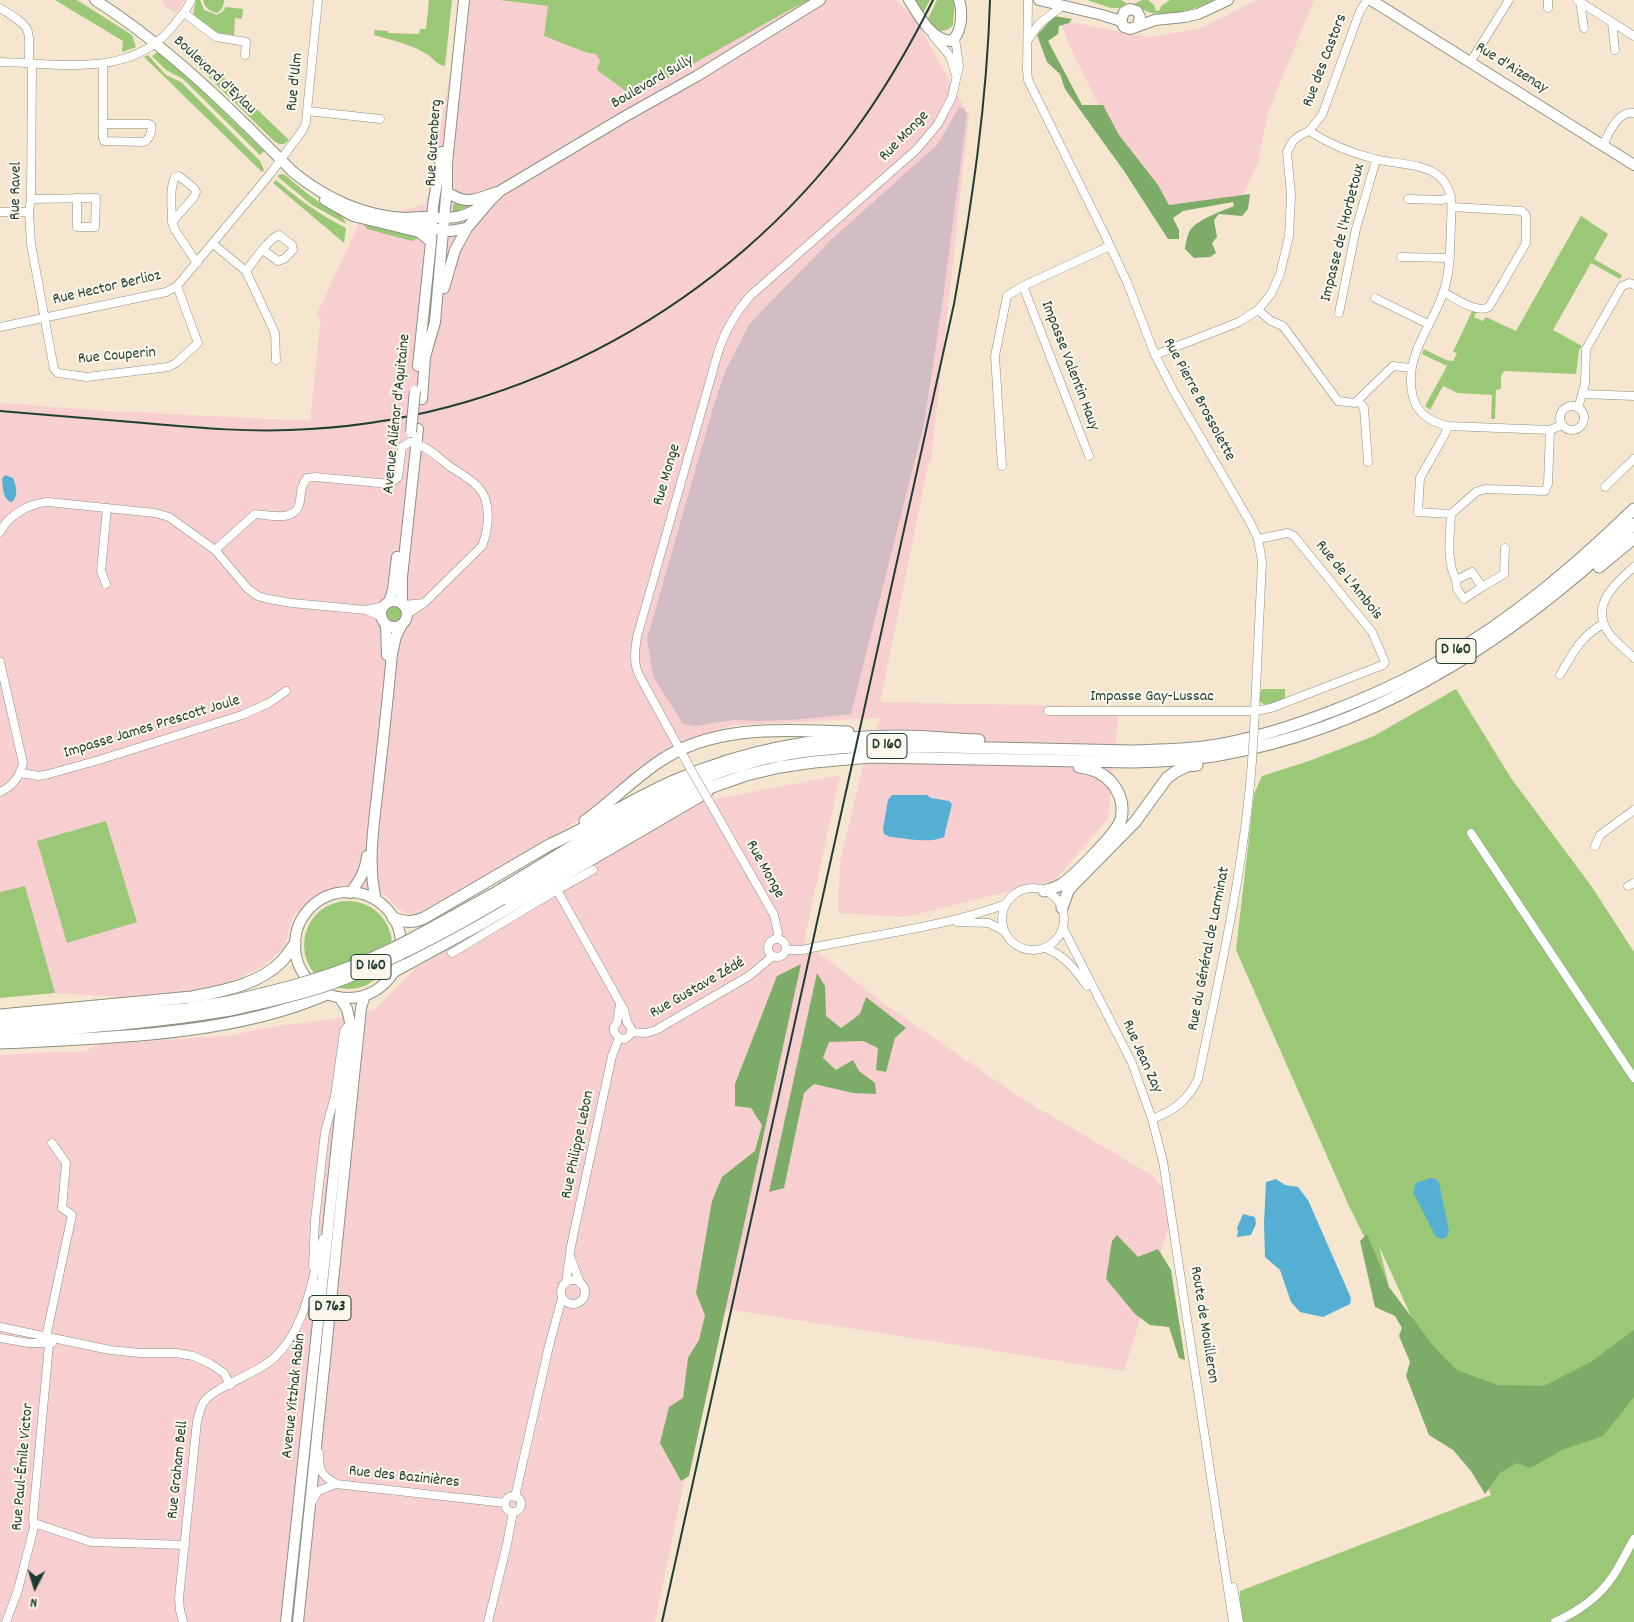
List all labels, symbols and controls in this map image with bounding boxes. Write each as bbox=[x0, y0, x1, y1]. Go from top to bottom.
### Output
street label: Rue des Castors bbox=[1299, 12, 1353, 110]
street label: Boulevard d'Eylau bbox=[169, 33, 259, 119]
street label: Rue d'Aizenay bbox=[1471, 39, 1551, 99]
street label: Rue d'Ulm bbox=[283, 52, 309, 112]
street label: Boulevard Sully bbox=[608, 52, 698, 114]
street label: Rue Gutenberg bbox=[422, 99, 448, 187]
street label: Rue Monge bbox=[876, 108, 934, 166]
street label: Rue Ravel bbox=[7, 162, 27, 220]
street label: Impasse de l'Horbetoux bbox=[1318, 162, 1370, 304]
street label: Rue Hector Berlioz bbox=[51, 267, 163, 311]
street label: Impasse Valentin Hauy bbox=[1035, 298, 1103, 434]
street label: Avenue Aliénor d'Aquitaine bbox=[380, 333, 416, 495]
street label: Rue Pierre Brossolette bbox=[1158, 335, 1238, 465]
street label: Rue Couperin bbox=[77, 344, 157, 370]
street label: Rue Monge bbox=[650, 442, 686, 508]
street label: Rue de L'Ambois bbox=[1310, 537, 1386, 625]
road number: D 160 bbox=[1436, 638, 1476, 664]
street label: Impasse Gay-Lussac bbox=[1090, 688, 1214, 708]
street label: Impasse James Prescott Joule bbox=[61, 692, 243, 764]
road number: D 160 bbox=[867, 734, 907, 758]
street label: Rue Monge bbox=[740, 838, 788, 902]
street label: Rue du Général de Larminat bbox=[1185, 865, 1235, 1033]
road number: D 160 bbox=[351, 954, 391, 980]
street label: Rue Gustave Zédé bbox=[647, 954, 749, 1024]
street label: Rue Jean Zay bbox=[1116, 1018, 1166, 1096]
street label: Rue Philippe Lebon bbox=[558, 1089, 600, 1201]
street label: Route de Mouilleron bbox=[1184, 1265, 1222, 1385]
road number: D 763 bbox=[309, 1296, 351, 1320]
street label: Avenue Yitzhak Rabin bbox=[279, 1332, 311, 1460]
street label: Rue Paul-Émile Victor bbox=[9, 1402, 39, 1532]
street label: Rue Graham Bell bbox=[164, 1420, 194, 1520]
street label: Rue des Bazinières bbox=[348, 1463, 460, 1493]
north arrow bbox=[10, 1562, 60, 1612]
text: N bbox=[29, 1592, 38, 1612]

